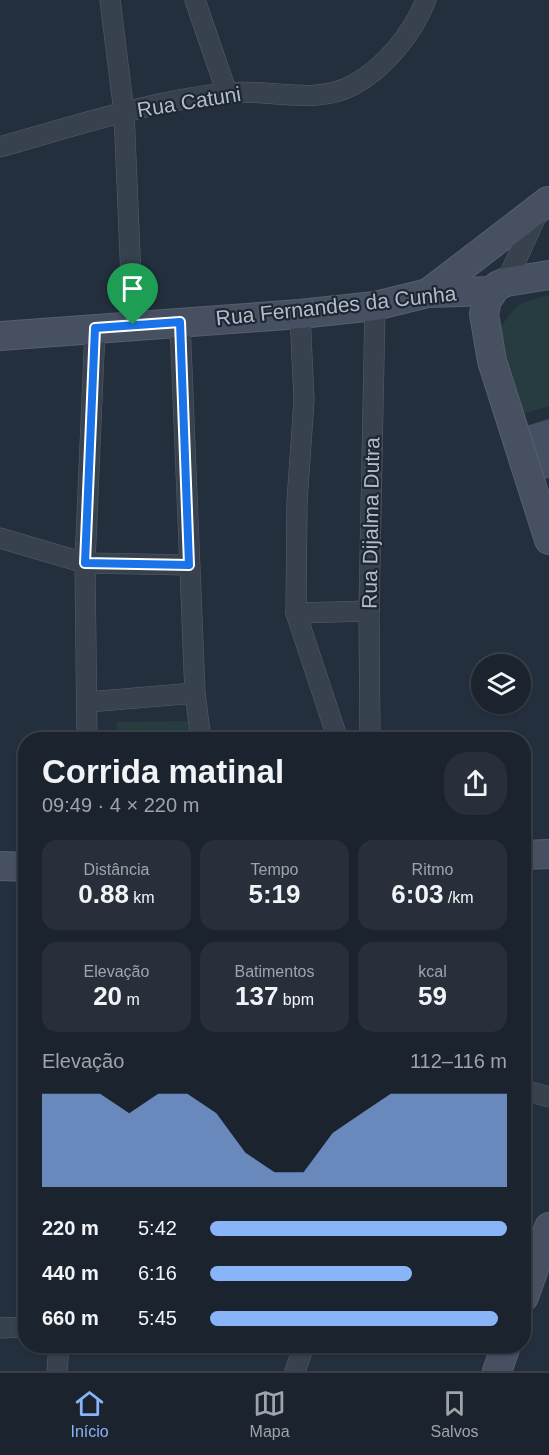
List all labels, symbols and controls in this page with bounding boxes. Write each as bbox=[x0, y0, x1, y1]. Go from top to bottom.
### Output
street label: Rua Catuni bbox=[135, 82, 243, 121]
pin bbox=[107, 263, 158, 325]
icon: arrive bbox=[116, 272, 149, 305]
street label: Rua Fernandes da Cunha bbox=[215, 281, 458, 330]
street label: Rua Dijalma Dutra bbox=[358, 437, 384, 609]
map controls bbox=[471, 654, 531, 714]
button: layers bbox=[471, 654, 531, 714]
button: share bbox=[444, 752, 507, 815]
text: Corrida matinal bbox=[42, 753, 284, 790]
text: 09:49 · 4 × 220 m bbox=[42, 794, 199, 816]
text: Distância bbox=[84, 861, 149, 878]
text: Tempo bbox=[250, 861, 299, 878]
text: Ritmo bbox=[412, 861, 453, 878]
text: 0.88 bbox=[78, 879, 129, 909]
text: 5:19 bbox=[248, 879, 301, 909]
text: 6:03 bbox=[391, 879, 443, 909]
text: km bbox=[129, 889, 155, 906]
text: /km bbox=[443, 889, 474, 906]
text: Elevação bbox=[84, 963, 149, 980]
text: Batimentos bbox=[234, 963, 315, 980]
text: kcal bbox=[418, 963, 447, 980]
text: 20 bbox=[93, 981, 122, 1011]
text: 137 bbox=[235, 981, 278, 1011]
text: 59 bbox=[418, 981, 447, 1011]
text: m bbox=[122, 991, 140, 1008]
text: bpm bbox=[278, 991, 314, 1008]
text: Elevação bbox=[42, 1050, 124, 1072]
text: 112–116 m bbox=[410, 1050, 507, 1072]
text: 220 m bbox=[42, 1217, 99, 1239]
text: 5:42 bbox=[138, 1217, 177, 1239]
text: 440 m bbox=[42, 1262, 99, 1284]
text: 6:16 bbox=[138, 1262, 177, 1284]
text: 660 m bbox=[42, 1307, 99, 1329]
text: 5:45 bbox=[138, 1307, 177, 1329]
tab: Início bbox=[70, 1387, 109, 1441]
tab: Mapa bbox=[250, 1387, 290, 1441]
tab: Salvos bbox=[431, 1387, 479, 1441]

